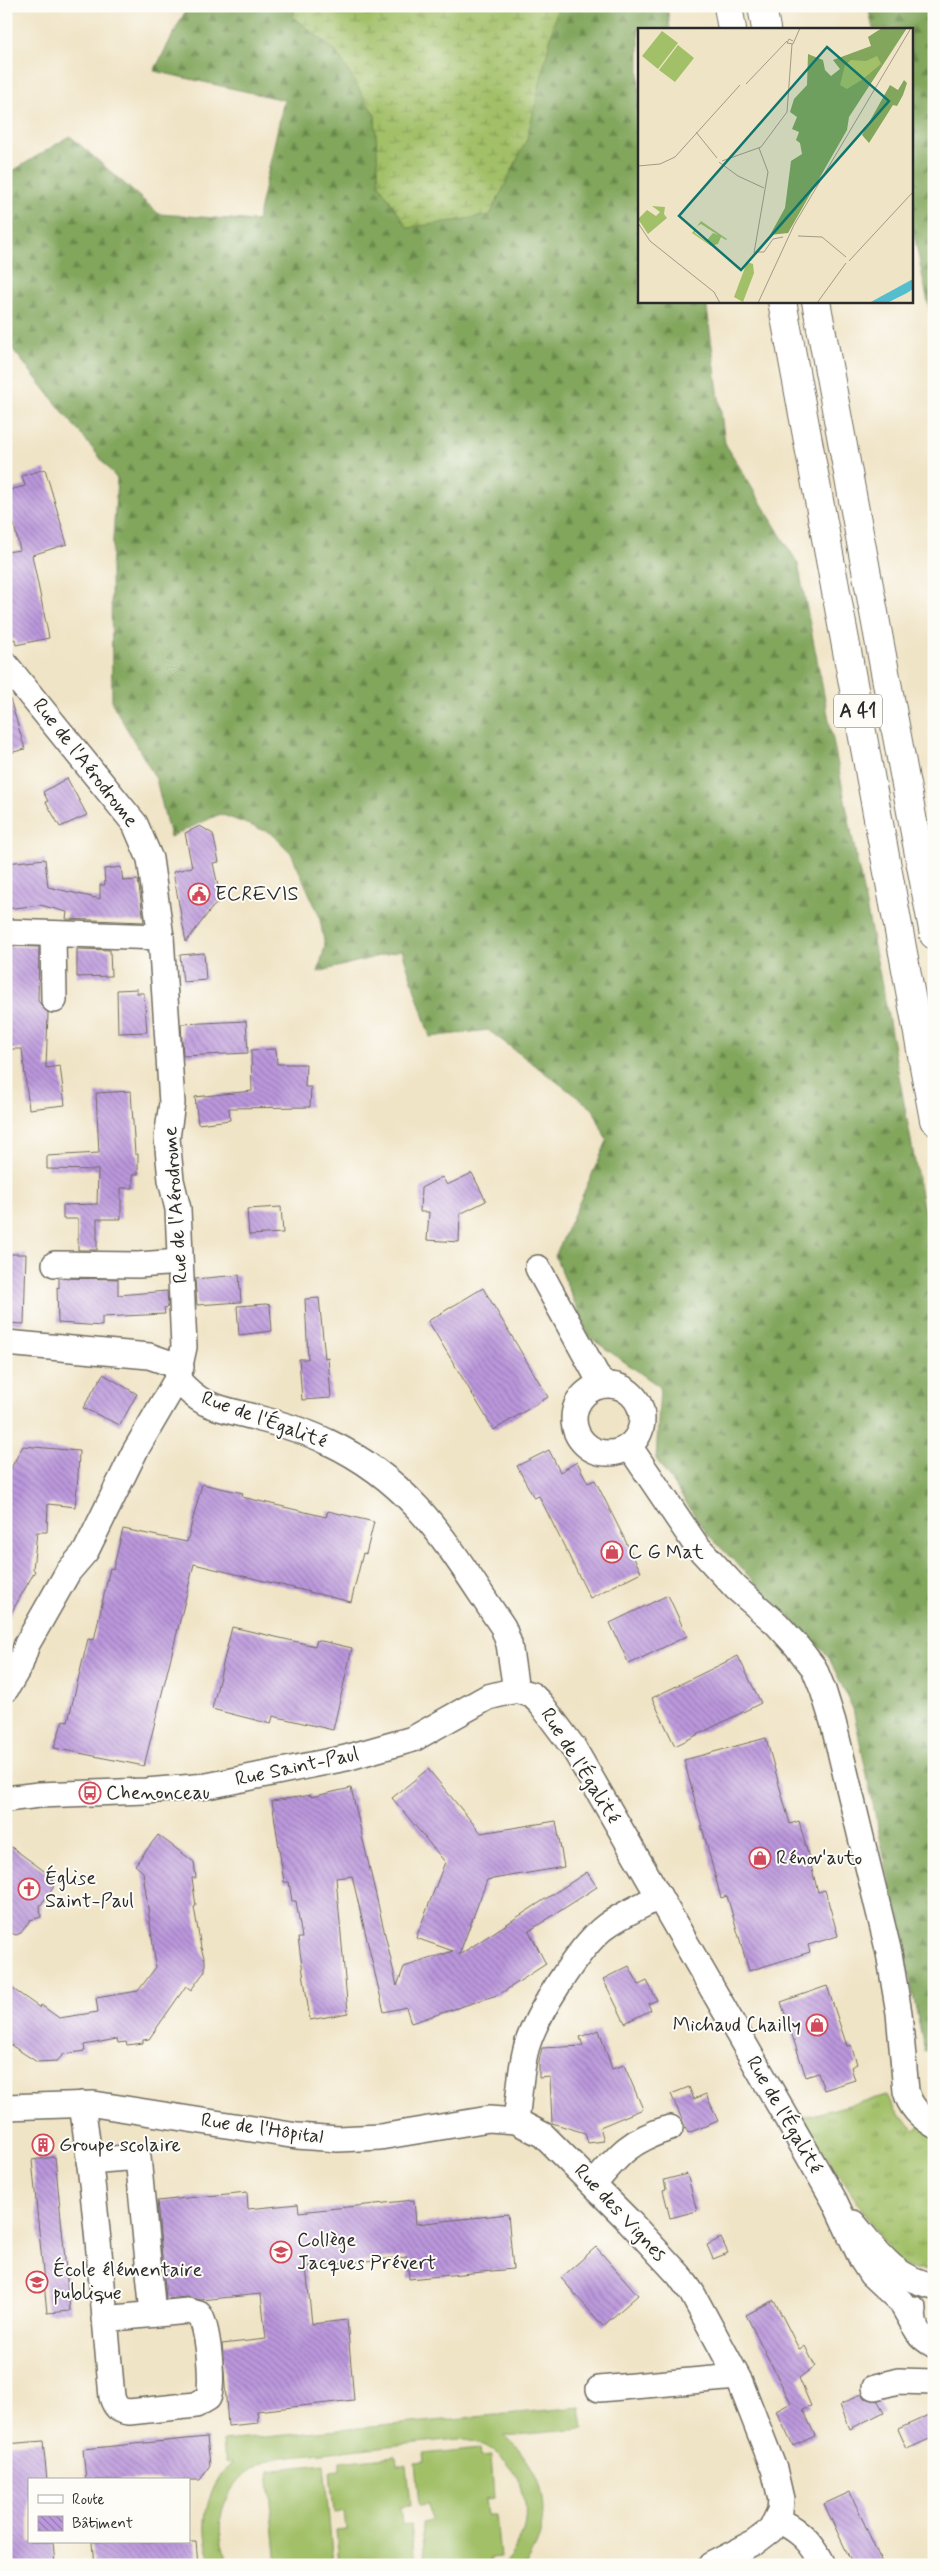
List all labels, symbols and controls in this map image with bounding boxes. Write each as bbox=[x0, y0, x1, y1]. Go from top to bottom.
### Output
inset map bbox=[638, 28, 912, 302]
street label: Rue de l'Aérodrome bbox=[26, 693, 144, 833]
road number: A 41 bbox=[834, 694, 882, 728]
place label: ECREVIS bbox=[215, 881, 299, 908]
public building icon: ECREVIS bbox=[187, 882, 211, 906]
street label: Rue de l'Aérodrome bbox=[157, 1126, 195, 1284]
street label: Rue de l'Égalité bbox=[197, 1385, 331, 1455]
place label: C G Mat bbox=[628, 1539, 704, 1566]
shop icon: C G Mat bbox=[600, 1540, 624, 1564]
street label: Rue de l'Égalité bbox=[534, 1703, 626, 1829]
street label: Rue Saint-Paul bbox=[233, 1741, 361, 1793]
place label: Chenonceau bbox=[106, 1780, 210, 1807]
bus stop icon: Chenonceau bbox=[78, 1781, 102, 1805]
place label: Rénov'auto bbox=[776, 1845, 862, 1872]
shop icon: Rénov'auto bbox=[748, 1846, 772, 1870]
place label: Église Saint-Paul bbox=[45, 1865, 134, 1915]
church icon: Église Saint-Paul bbox=[17, 1877, 41, 1901]
place label: Michaud Chailly bbox=[673, 2012, 801, 2039]
shop icon: Michaud Chailly bbox=[805, 2013, 829, 2037]
street label: Rue de l'Égalité bbox=[739, 2051, 829, 2179]
street label: Rue de l'Hôpital bbox=[199, 2107, 325, 2151]
place label: Groupe scolaire bbox=[59, 2132, 181, 2159]
building icon: Groupe scolaire bbox=[31, 2133, 55, 2157]
street label: Rue des Vignes bbox=[568, 2158, 672, 2268]
place label: Collège Jacques Prévert bbox=[297, 2227, 436, 2277]
school or university icon: Collège Jacques Prévert bbox=[269, 2240, 293, 2264]
place label: École élémentaire publique bbox=[53, 2257, 202, 2307]
school or university icon: École élémentaire publique bbox=[25, 2270, 49, 2294]
legend bbox=[28, 2478, 190, 2544]
text: Route bbox=[72, 2490, 105, 2510]
text: Bâtiment bbox=[72, 2514, 133, 2534]

